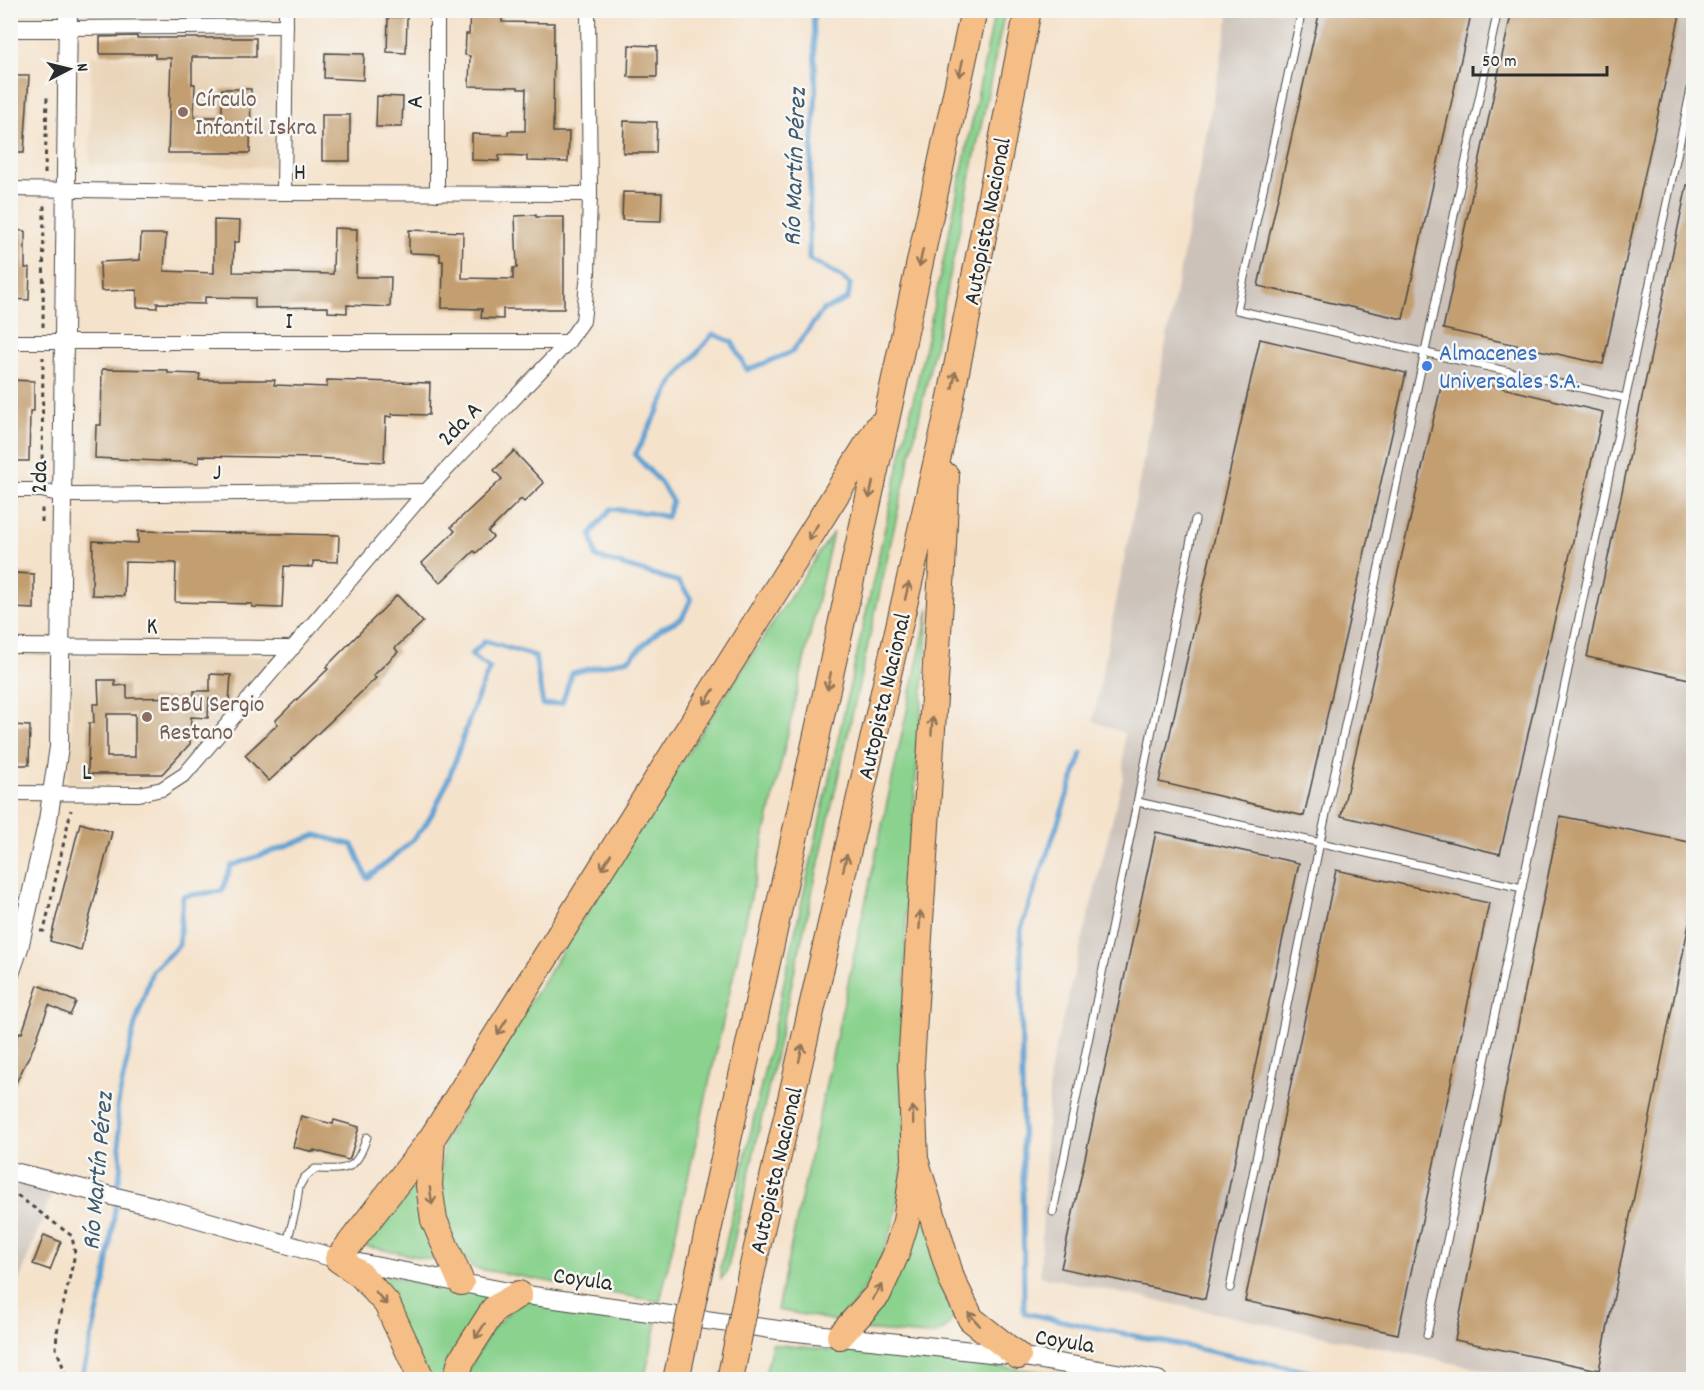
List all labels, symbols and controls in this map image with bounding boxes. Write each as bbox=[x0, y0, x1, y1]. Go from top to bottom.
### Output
north arrow bbox=[39, 39, 99, 99]
scale bar bbox=[1473, 39, 1606, 77]
text: 50 m bbox=[1482, 50, 1517, 75]
one-way arrow bbox=[955, 58, 967, 77]
text: N bbox=[70, 62, 93, 73]
place label: Círculo Infantil Iskra bbox=[195, 84, 317, 146]
water label: Río Martín Pérez bbox=[775, 86, 818, 247]
street label: A bbox=[400, 95, 434, 109]
marker: Círculo Infantil Iskra bbox=[176, 105, 190, 119]
street label: Autopista Nacional bbox=[956, 135, 1022, 308]
street label: H bbox=[294, 157, 306, 191]
one-way arrow bbox=[915, 248, 926, 268]
street label: I bbox=[285, 306, 293, 340]
place label: Almacenes Universales S.A. bbox=[1439, 338, 1580, 400]
marker: Almacenes Universales S.A. bbox=[1420, 359, 1434, 373]
one-way arrow bbox=[949, 371, 960, 391]
street label: 2da A bbox=[431, 395, 491, 455]
street label: J bbox=[212, 457, 222, 491]
street label: 2da bbox=[24, 460, 58, 494]
one-way arrow bbox=[865, 480, 876, 499]
one-way arrow bbox=[806, 523, 819, 540]
one-way arrow bbox=[902, 582, 913, 601]
street label: Autopista Nacional bbox=[850, 610, 922, 783]
street label: K bbox=[146, 611, 158, 645]
one-way arrow bbox=[823, 670, 834, 690]
one-way arrow bbox=[703, 688, 715, 705]
place label: ESBU Sergio Restano bbox=[159, 689, 265, 751]
marker: ESBU Sergio Restano bbox=[140, 710, 154, 724]
one-way arrow bbox=[927, 716, 938, 736]
street label: L bbox=[82, 757, 92, 791]
one-way arrow bbox=[599, 853, 611, 870]
one-way arrow bbox=[840, 854, 851, 873]
one-way arrow bbox=[915, 911, 926, 931]
one-way arrow bbox=[496, 1018, 508, 1035]
one-way arrow bbox=[796, 1044, 808, 1063]
street label: Autopista Nacional bbox=[742, 1084, 814, 1257]
water label: Río Martín Pérez bbox=[74, 1090, 125, 1252]
one-way arrow bbox=[908, 1105, 919, 1125]
one-way arrow bbox=[425, 1186, 436, 1206]
street label: Coyula bbox=[551, 1260, 615, 1302]
one-way arrow bbox=[871, 1283, 884, 1300]
one-way arrow bbox=[374, 1290, 388, 1305]
one-way arrow bbox=[967, 1311, 980, 1327]
one-way arrow bbox=[474, 1322, 486, 1339]
street label: Coyula bbox=[1032, 1322, 1097, 1365]

